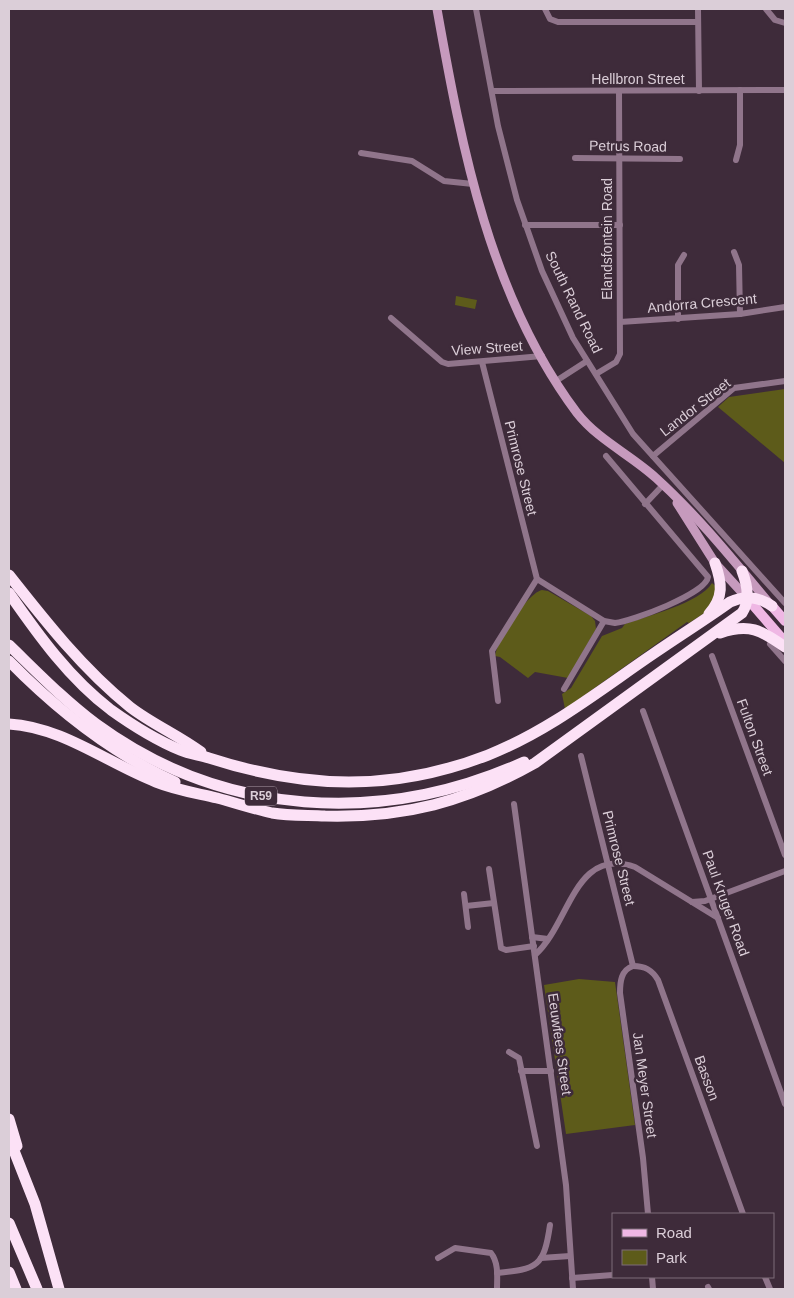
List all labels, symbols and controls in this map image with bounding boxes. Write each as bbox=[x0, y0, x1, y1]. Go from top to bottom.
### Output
street label: Hellbron Street bbox=[591, 71, 685, 87]
street label: Petrus Road bbox=[589, 137, 667, 155]
street label: Elandsfontein Road bbox=[599, 178, 615, 300]
street label: South Rand Road bbox=[542, 248, 606, 356]
street label: Andorra Crescent bbox=[647, 290, 757, 316]
street label: View Street bbox=[451, 338, 523, 358]
street label: Landor Street bbox=[657, 375, 733, 439]
street label: Primrose Street bbox=[501, 419, 541, 517]
street label: Fulton Street bbox=[734, 697, 776, 777]
road number: R59 bbox=[245, 786, 277, 806]
street label: Primrose Street bbox=[599, 809, 639, 907]
street label: Paul Kruger Road bbox=[699, 848, 753, 958]
street label: Eeuwfees Street bbox=[545, 992, 575, 1096]
street label: Jan Meyer Street bbox=[630, 1031, 660, 1139]
street label: Basson bbox=[691, 1053, 723, 1103]
legend bbox=[612, 1213, 774, 1278]
text: Road bbox=[656, 1224, 692, 1241]
text: Park bbox=[656, 1249, 687, 1266]

